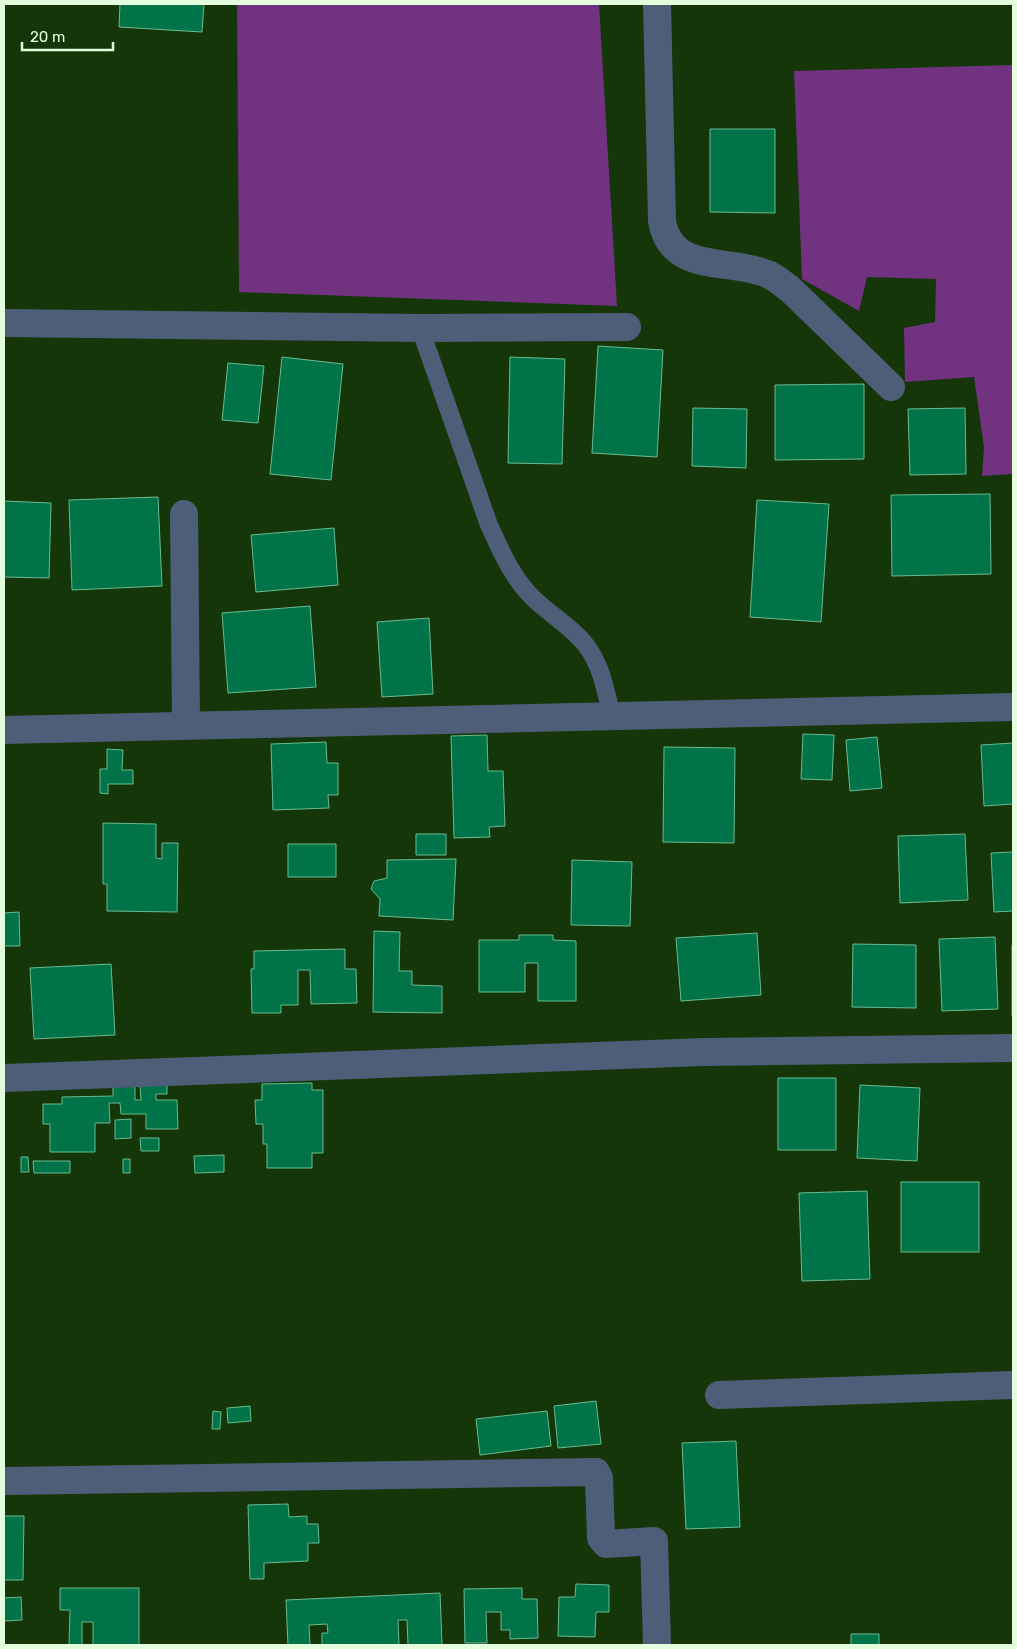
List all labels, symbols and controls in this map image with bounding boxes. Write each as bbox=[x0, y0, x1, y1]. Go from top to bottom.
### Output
scale bar bbox=[22, 20, 114, 52]
text: 20 m bbox=[30, 28, 65, 46]

